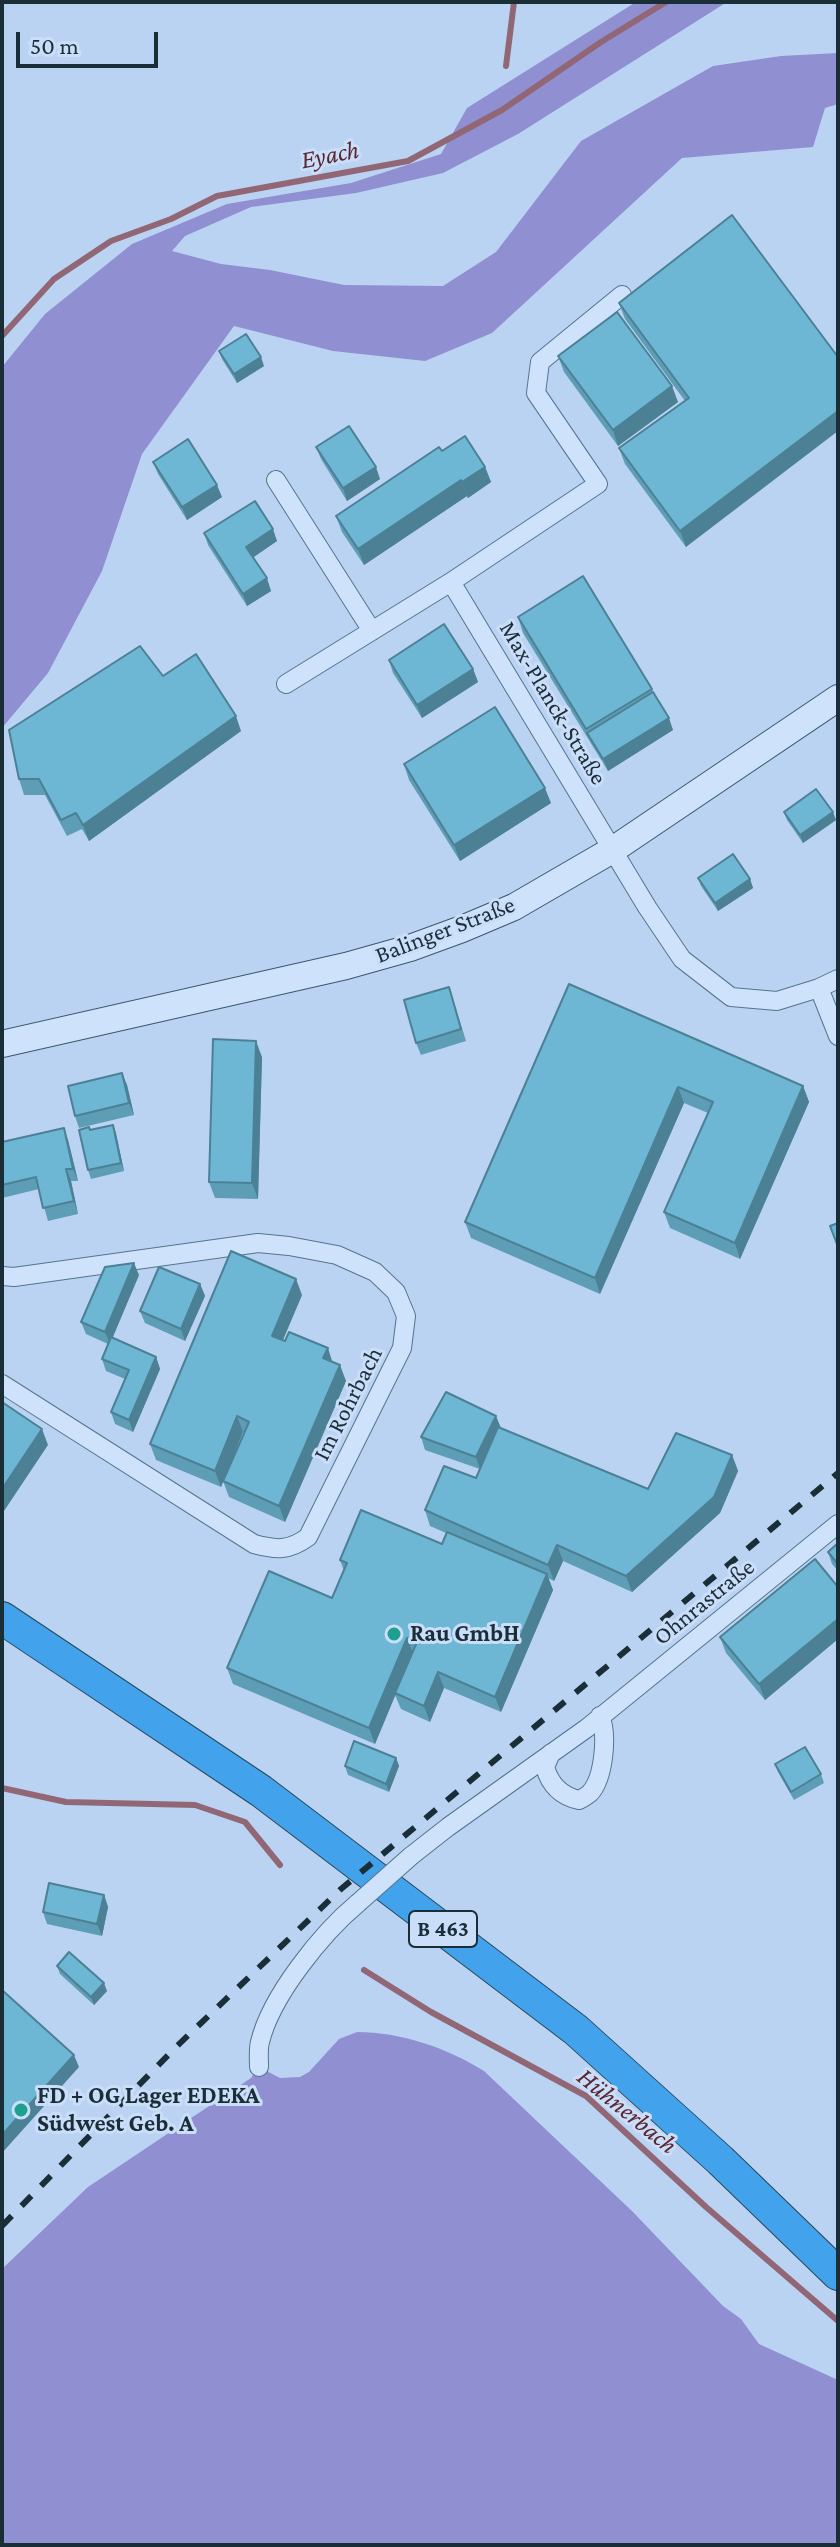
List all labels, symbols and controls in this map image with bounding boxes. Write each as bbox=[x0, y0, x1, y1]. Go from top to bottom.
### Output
scale bar bbox=[20, 16, 162, 66]
text: 50 m bbox=[30, 32, 79, 59]
water label: Eyach bbox=[298, 134, 362, 176]
street label: Max-Planck-Straße bbox=[493, 616, 613, 790]
street label: Balinger Straße bbox=[371, 890, 519, 970]
street label: Im Rohrbach bbox=[307, 1342, 389, 1466]
street label: Ohnrastraße bbox=[648, 1553, 760, 1651]
place label: Rau GmbH bbox=[410, 1620, 520, 1648]
marker: Rau GmbH bbox=[385, 1625, 403, 1643]
road number: B 463 bbox=[409, 1911, 477, 1947]
water label: Hühnerbach bbox=[571, 2061, 683, 2161]
place label: FD + OG Lager EDEKA Südwest Geb. A bbox=[37, 2082, 259, 2138]
marker: FD + OG Lager EDEKA Südwest Geb. A bbox=[12, 2101, 30, 2119]

